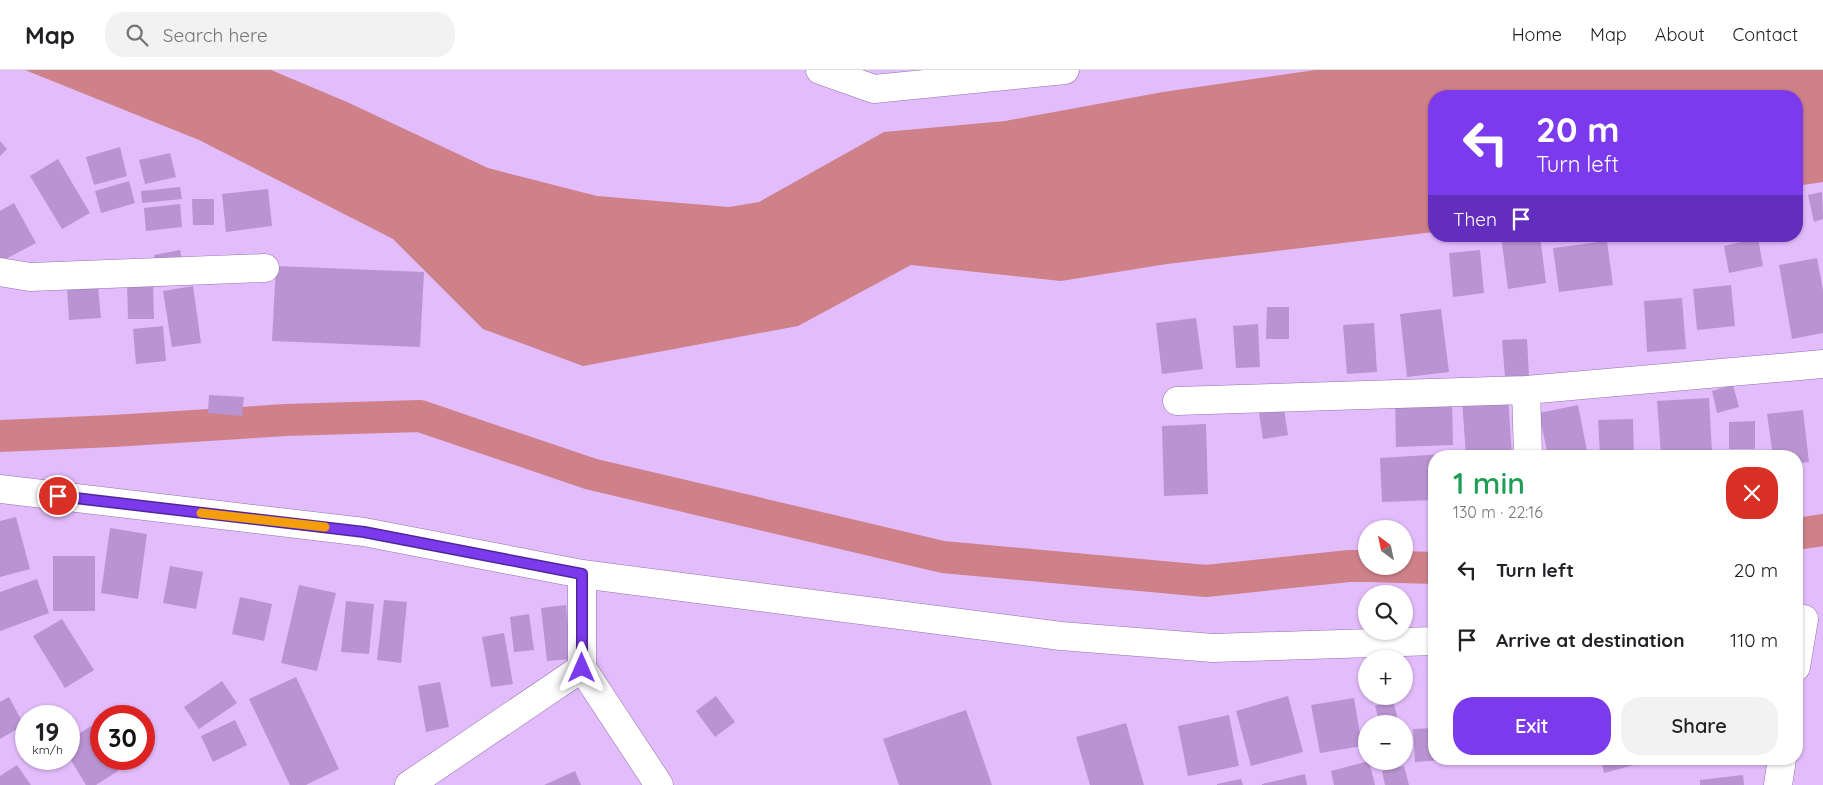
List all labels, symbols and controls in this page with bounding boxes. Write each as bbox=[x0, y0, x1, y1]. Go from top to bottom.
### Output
search box bbox=[105, 12, 455, 57]
text: Map bbox=[25, 20, 75, 50]
icon: search bbox=[123, 21, 151, 49]
text: Search here bbox=[163, 23, 268, 47]
text: Home bbox=[1512, 23, 1562, 46]
text: Map bbox=[1590, 23, 1627, 46]
text: About bbox=[1655, 23, 1705, 46]
text: Contact bbox=[1733, 23, 1798, 46]
text: 20 m bbox=[1536, 107, 1619, 151]
icon: left bbox=[1453, 110, 1518, 175]
text: Turn left bbox=[1536, 150, 1619, 178]
icon: arrive bbox=[1507, 205, 1535, 233]
text: Then bbox=[1453, 207, 1497, 231]
text: 1 min bbox=[1453, 464, 1525, 502]
button: close bbox=[1726, 467, 1778, 519]
pin bbox=[37, 475, 79, 517]
icon: arrive bbox=[44, 482, 72, 510]
text: 130 m · 22:16 bbox=[1453, 502, 1543, 522]
north arrow bbox=[1358, 520, 1412, 575]
map controls bbox=[1358, 520, 1413, 770]
icon: left bbox=[1453, 556, 1481, 584]
text: Turn left bbox=[1496, 558, 1574, 582]
text: 20 m bbox=[1734, 558, 1778, 582]
button: search bbox=[1358, 585, 1413, 640]
icon: arrive bbox=[1453, 626, 1481, 654]
text: Arrive at destination bbox=[1496, 628, 1685, 652]
text: 110 m bbox=[1730, 628, 1778, 652]
position arrow bbox=[555, 641, 607, 693]
button: + bbox=[1358, 650, 1413, 705]
button: Exit bbox=[1453, 697, 1611, 755]
button: Share bbox=[1621, 697, 1778, 755]
speed limit sign: 30 bbox=[90, 705, 155, 770]
button: − bbox=[1358, 715, 1413, 770]
text: 19 bbox=[36, 716, 59, 747]
text: km/h bbox=[32, 742, 63, 757]

